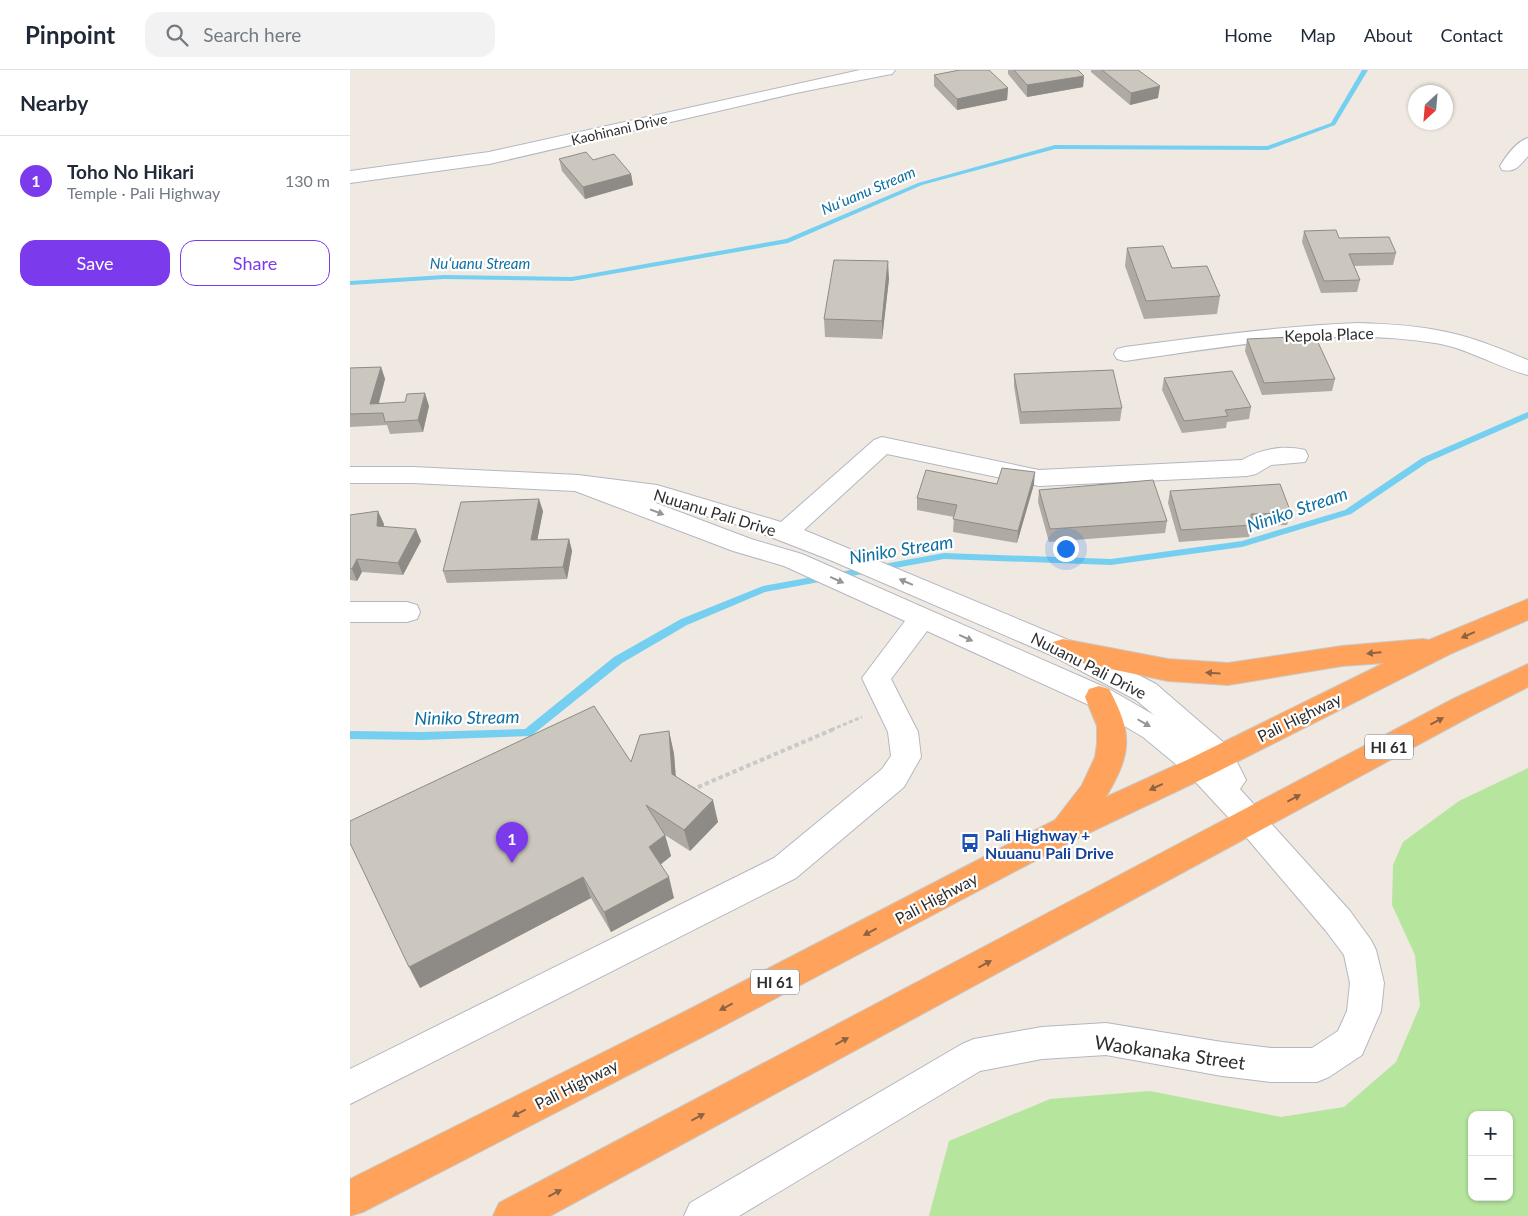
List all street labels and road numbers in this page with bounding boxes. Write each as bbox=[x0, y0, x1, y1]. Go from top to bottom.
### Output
street label: Kaohinani Drive bbox=[569, 110, 669, 148]
street label: Kepola Place bbox=[1284, 323, 1374, 345]
street label: Nuuanu Pali Drive bbox=[652, 484, 778, 540]
street label: Nuuanu Pali Drive bbox=[1028, 628, 1150, 702]
street label: Pali Highway bbox=[1254, 688, 1345, 745]
road number: HI 61 bbox=[1365, 734, 1413, 760]
street label: Pali Highway bbox=[892, 868, 981, 928]
road number: HI 61 bbox=[751, 970, 799, 994]
street label: Waokanaka Street bbox=[1093, 1030, 1247, 1074]
street label: Pali Highway bbox=[531, 1055, 621, 1113]

